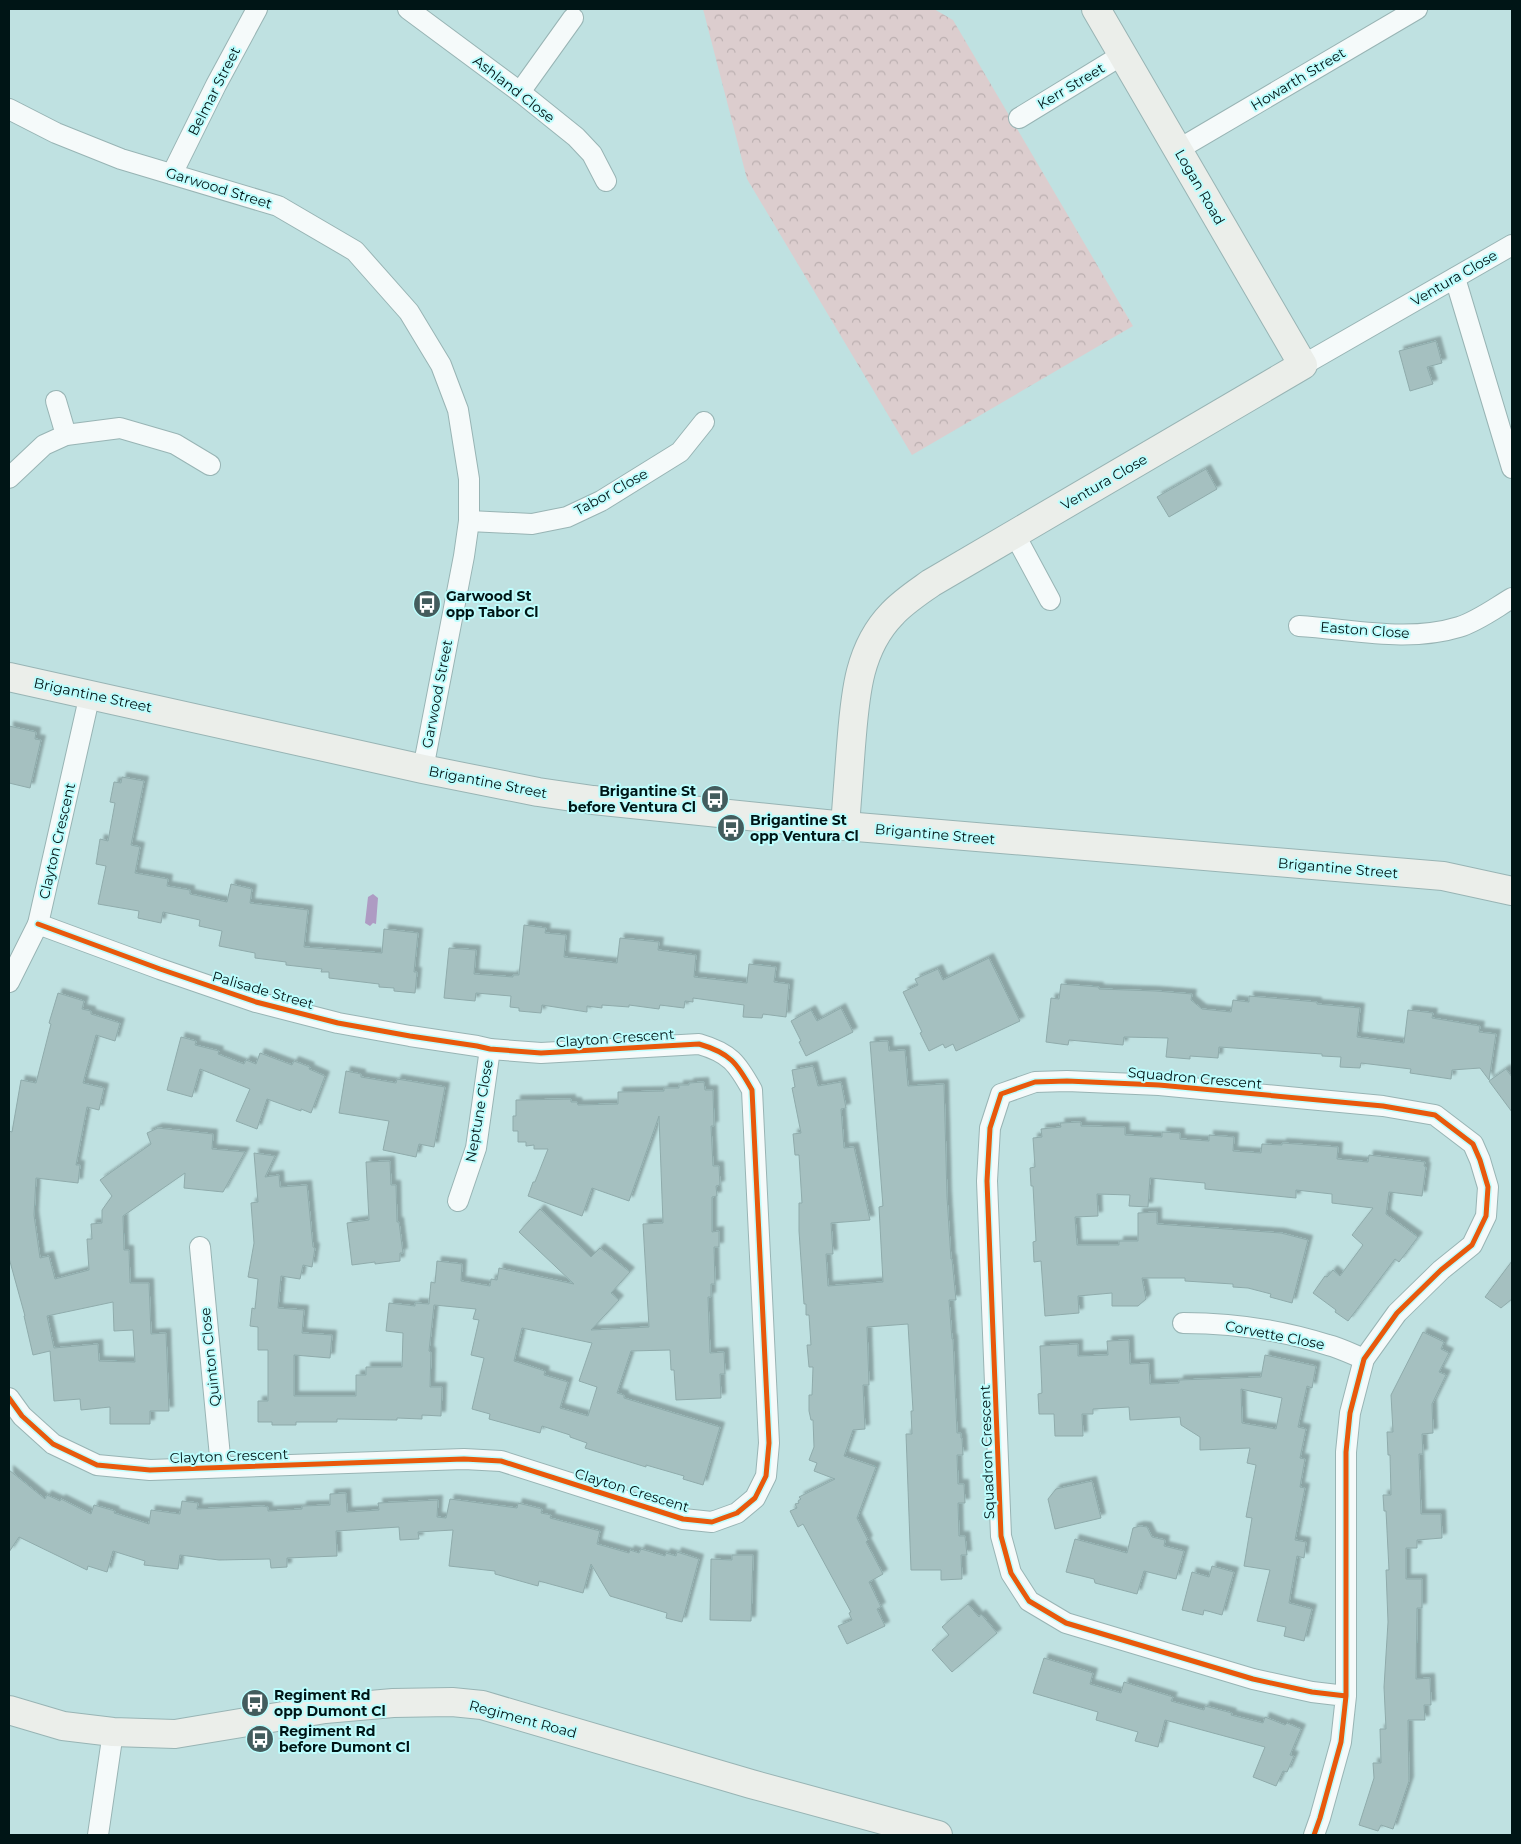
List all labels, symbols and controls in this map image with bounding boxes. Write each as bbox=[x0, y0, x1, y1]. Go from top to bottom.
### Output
street label: Belmar Street bbox=[184, 43, 244, 139]
street label: Howarth Street bbox=[1247, 44, 1349, 114]
street label: Ashland Close bbox=[470, 52, 558, 126]
street label: Kerr Street bbox=[1034, 59, 1108, 113]
street label: Logan Road bbox=[1171, 146, 1229, 228]
street label: Garwood Street bbox=[164, 163, 275, 213]
street label: Ventura Close bbox=[1408, 246, 1500, 310]
street label: Ventura Close bbox=[1058, 450, 1150, 514]
street label: Tabor Close bbox=[571, 464, 651, 520]
place label: Garwood St opp Tabor Cl bbox=[446, 587, 539, 621]
bus stop icon: Garwood St opp Tabor Cl bbox=[412, 589, 442, 619]
street label: Easton Close bbox=[1320, 618, 1410, 642]
street label: Garwood Street bbox=[418, 638, 456, 750]
street label: Brigantine Street bbox=[32, 674, 154, 716]
street label: Brigantine Street bbox=[427, 762, 549, 802]
street label: Clayton Crescent bbox=[35, 781, 79, 901]
place label: Brigantine St before Ventura Cl bbox=[568, 782, 696, 816]
bus stop icon: Brigantine St before Ventura Cl bbox=[700, 784, 730, 814]
place label: Brigantine St opp Ventura Cl bbox=[750, 811, 859, 845]
bus stop icon: Brigantine St opp Ventura Cl bbox=[716, 813, 746, 843]
street label: Brigantine Street bbox=[874, 820, 996, 848]
street label: Brigantine Street bbox=[1277, 854, 1399, 882]
street label: Palisade Street bbox=[210, 967, 316, 1013]
street label: Clayton Crescent bbox=[555, 1025, 675, 1051]
street label: Neptune Close bbox=[461, 1058, 497, 1164]
street label: Squadron Crescent bbox=[1127, 1063, 1263, 1093]
street label: Quinton Close bbox=[196, 1307, 224, 1407]
street label: Corvette Close bbox=[1224, 1317, 1326, 1353]
street label: Squadron Crescent bbox=[976, 1384, 998, 1520]
street label: Clayton Crescent bbox=[169, 1445, 289, 1467]
street label: Clayton Crescent bbox=[573, 1464, 692, 1516]
place label: Regiment Rd opp Dumont Cl bbox=[274, 1686, 386, 1720]
bus stop icon: Regiment Rd opp Dumont Cl bbox=[240, 1688, 270, 1718]
street label: Regiment Road bbox=[467, 1696, 579, 1742]
place label: Regiment Rd before Dumont Cl bbox=[279, 1722, 410, 1756]
bus stop icon: Regiment Rd before Dumont Cl bbox=[245, 1724, 275, 1754]

